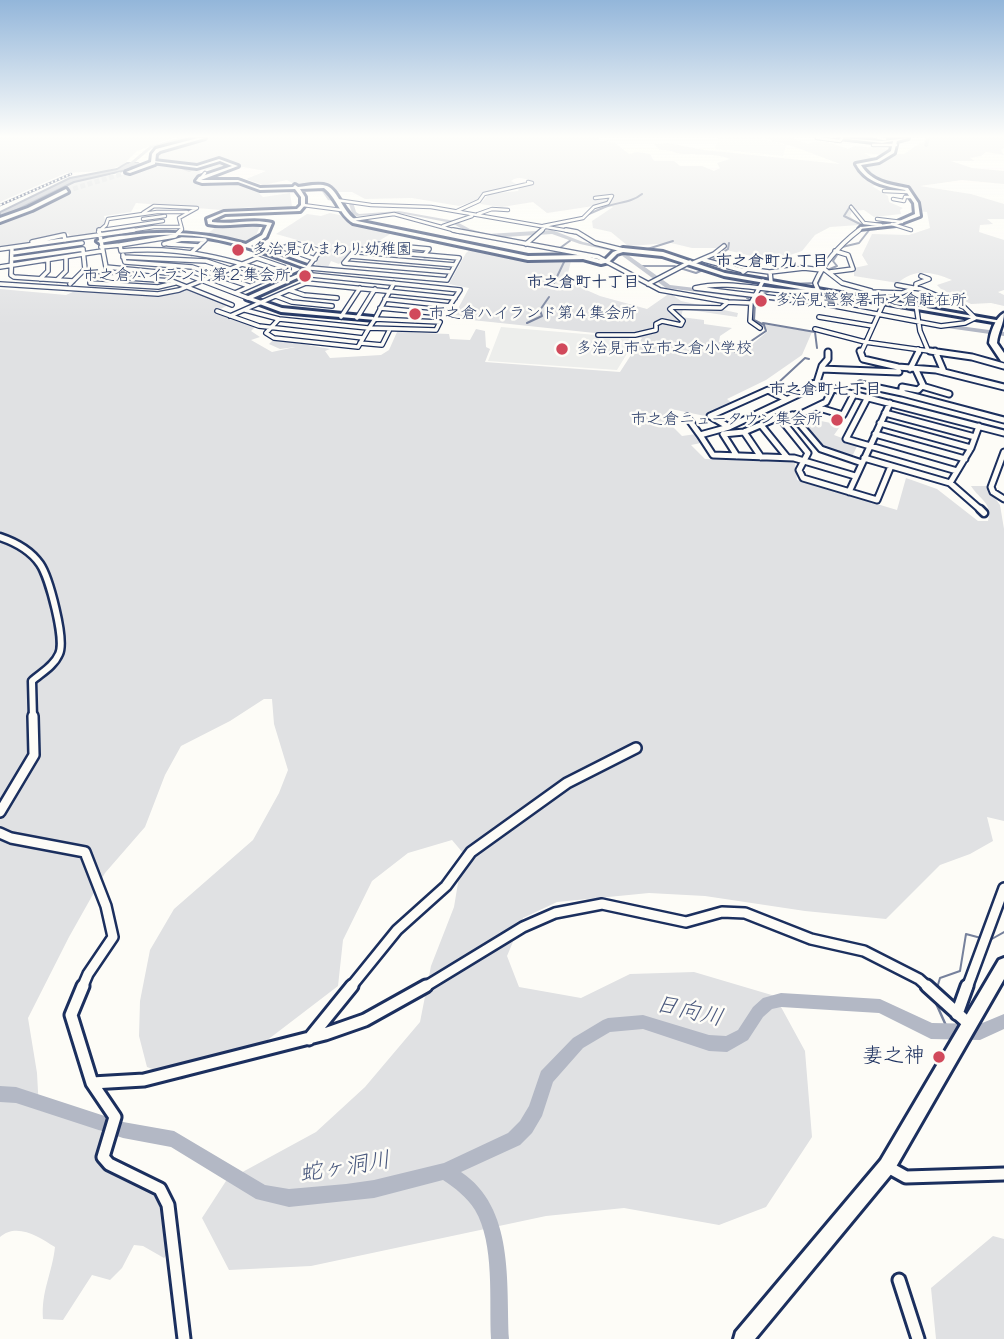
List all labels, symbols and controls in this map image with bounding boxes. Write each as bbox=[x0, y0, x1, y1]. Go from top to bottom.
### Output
place label: 多治見ひまわり幼稚園 bbox=[252, 240, 412, 260]
marker: 多治見ひまわり幼稚園 bbox=[230, 242, 246, 258]
district label: 市之倉町九丁目 bbox=[716, 252, 828, 272]
place label: 市之倉ハイランド第２集会所 bbox=[83, 266, 291, 286]
marker: 市之倉ハイランド第２集会所 bbox=[297, 268, 313, 284]
district label: 市之倉町十丁目 bbox=[527, 273, 639, 293]
place label: 多治見警察署市之倉駐在所 bbox=[775, 291, 967, 311]
marker: 多治見警察署市之倉駐在所 bbox=[753, 293, 769, 309]
place label: 市之倉ハイランド第４集会所 bbox=[429, 304, 637, 324]
marker: 市之倉ハイランド第４集会所 bbox=[407, 306, 423, 322]
place label: 多治見市立市之倉小学校 bbox=[576, 339, 752, 359]
marker: 多治見市立市之倉小学校 bbox=[554, 341, 570, 357]
district label: 市之倉町七丁目 bbox=[769, 380, 881, 400]
place label: 市之倉ニュータウン集会所 bbox=[631, 410, 823, 430]
marker: 市之倉ニュータウン集会所 bbox=[829, 412, 845, 428]
water label: 日向川 bbox=[652, 991, 726, 1033]
place label: 妻之神 bbox=[862, 1044, 925, 1070]
marker: 妻之神 bbox=[931, 1049, 947, 1065]
water label: 蛇ヶ洞川 bbox=[297, 1147, 393, 1189]

